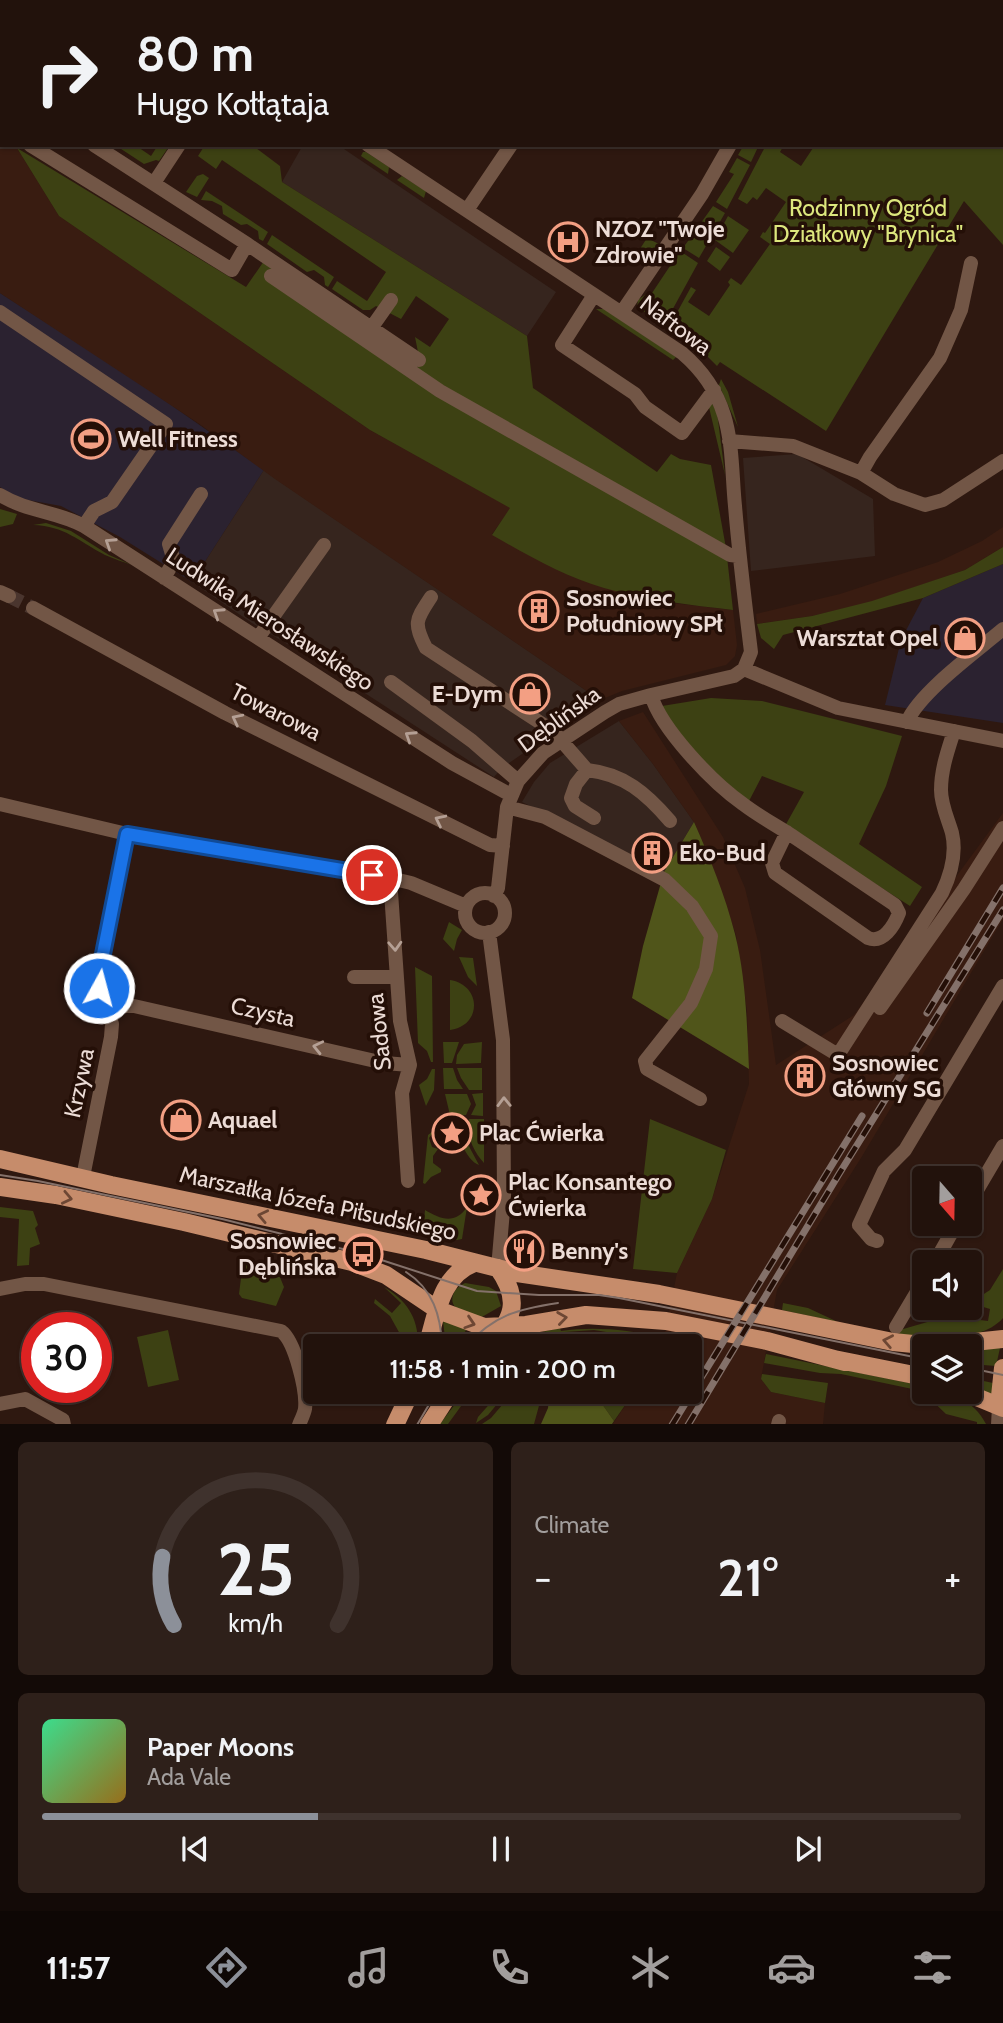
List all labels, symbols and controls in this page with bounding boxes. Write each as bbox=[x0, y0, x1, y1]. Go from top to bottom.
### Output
text: 80 m bbox=[136, 24, 254, 83]
icon: right bbox=[21, 28, 112, 119]
text: Hugo Kołłątaja bbox=[136, 84, 329, 123]
park label: Rodzinny Ogród Działkowy "Brynica" bbox=[773, 194, 963, 248]
place label: NZOZ "Twoje Zdrowie" bbox=[595, 215, 725, 269]
hospital icon: NZOZ "Twoje Zdrowie" bbox=[547, 221, 589, 263]
street label: Naftowa bbox=[635, 289, 717, 361]
sports icon: Well Fitness bbox=[70, 418, 112, 460]
place label: Well Fitness bbox=[118, 425, 238, 453]
one-way arrow bbox=[104, 538, 117, 551]
street label: Ludwika Mierosławskiego bbox=[161, 541, 379, 697]
place label: Sosnowiec Południowy SPł bbox=[566, 584, 723, 638]
building icon: Sosnowiec Południowy SPł bbox=[518, 590, 560, 632]
one-way arrow bbox=[213, 608, 226, 621]
shop icon: Warsztat Opel bbox=[944, 617, 986, 659]
place label: Warsztat Opel bbox=[796, 624, 938, 652]
shop icon: E-Dym bbox=[509, 673, 551, 715]
street label: Towarowa bbox=[226, 677, 326, 747]
place label: E-Dym bbox=[432, 680, 503, 708]
street label: Dęblińska bbox=[512, 680, 606, 758]
one-way arrow bbox=[232, 713, 244, 727]
one-way arrow bbox=[404, 731, 417, 744]
one-way arrow bbox=[435, 815, 447, 829]
building icon: Eko-Bud bbox=[631, 832, 673, 874]
place label: Eko-Bud bbox=[679, 839, 766, 867]
pin bbox=[342, 845, 402, 905]
icon: arrive bbox=[353, 856, 391, 894]
one-way arrow bbox=[387, 941, 402, 952]
position arrow bbox=[62, 951, 136, 1025]
street label: Czysta bbox=[228, 991, 298, 1033]
street label: Sadowa bbox=[361, 992, 397, 1072]
one-way arrow bbox=[312, 1041, 324, 1056]
street label: Krzywa bbox=[58, 1046, 100, 1120]
place label: Sosnowiec Główny SG bbox=[832, 1049, 941, 1103]
building icon: Sosnowiec Główny SG bbox=[784, 1055, 826, 1097]
one-way arrow bbox=[496, 1097, 512, 1107]
shop icon: Aquael bbox=[160, 1099, 202, 1141]
place label: Aquael bbox=[208, 1106, 277, 1134]
place icon: Plac Ćwierka bbox=[431, 1112, 473, 1154]
place label: Plac Ćwierka bbox=[479, 1119, 604, 1147]
street label: Marszałka Józefa Piłsudskiego bbox=[177, 1160, 459, 1246]
north arrow bbox=[912, 1166, 982, 1236]
map controls bbox=[912, 1166, 982, 1404]
place label: Plac Konsantego Ćwierka bbox=[508, 1168, 672, 1222]
place icon: Plac Konsantego Ćwierka bbox=[460, 1174, 502, 1216]
one-way arrow bbox=[61, 1189, 73, 1204]
one-way arrow bbox=[257, 1209, 269, 1224]
place label: Sosnowiec Dęblińska bbox=[230, 1227, 337, 1281]
restaurant icon: Benny's bbox=[503, 1230, 545, 1272]
bus stop icon: Sosnowiec Dęblińska bbox=[342, 1233, 384, 1275]
place label: Benny's bbox=[551, 1237, 629, 1265]
button: sound bbox=[912, 1250, 982, 1320]
one-way arrow bbox=[556, 1311, 568, 1326]
speed limit sign: 30 bbox=[21, 1312, 112, 1403]
one-way arrow bbox=[463, 1314, 475, 1329]
one-way arrow bbox=[882, 1334, 894, 1349]
button: layers bbox=[912, 1334, 982, 1404]
text: 11:58 · 1 min · 200 m bbox=[389, 1353, 616, 1385]
text: Climate bbox=[535, 1511, 609, 1539]
text: 25 bbox=[216, 1525, 294, 1613]
text: 21° bbox=[717, 1546, 778, 1609]
text: − bbox=[535, 1554, 551, 1601]
text: + bbox=[944, 1554, 961, 1601]
text: km/h bbox=[228, 1607, 283, 1637]
text: Paper Moons bbox=[147, 1731, 294, 1763]
text: Ada Vale bbox=[147, 1763, 231, 1791]
icon: previous bbox=[176, 1830, 214, 1868]
icon: pause bbox=[482, 1830, 520, 1868]
icon: next bbox=[789, 1830, 827, 1868]
icon: directions bbox=[202, 1943, 251, 1992]
icon: music bbox=[344, 1943, 393, 1992]
icon: phone bbox=[485, 1943, 534, 1992]
icon: climate bbox=[626, 1943, 675, 1992]
icon: car bbox=[767, 1943, 816, 1992]
icon: filters bbox=[908, 1943, 957, 1992]
text: 11:57 bbox=[46, 1948, 110, 1987]

